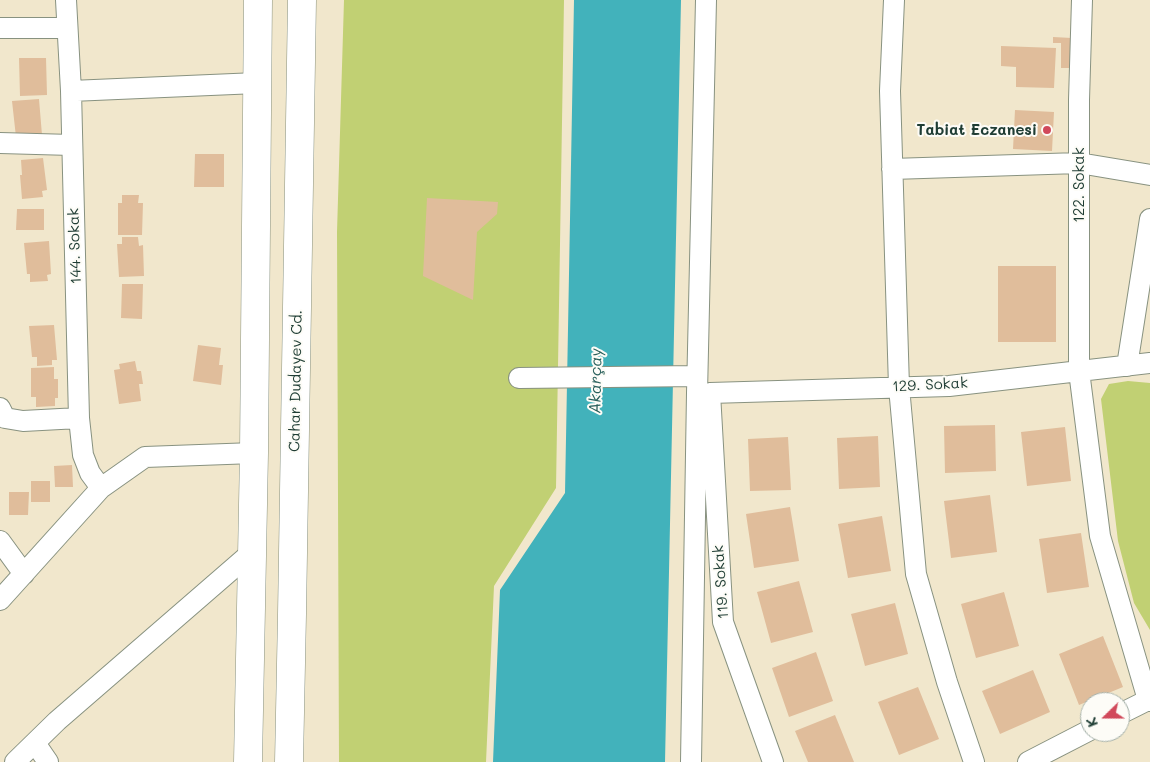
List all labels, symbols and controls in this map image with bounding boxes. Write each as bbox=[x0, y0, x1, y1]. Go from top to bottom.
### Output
place label: Tabiat Eczanesi bbox=[917, 121, 1037, 139]
marker: Tabiat Eczanesi bbox=[1041, 124, 1053, 136]
street label: 122. Sokak bbox=[1070, 147, 1088, 223]
street label: 144. Sokak bbox=[65, 208, 85, 284]
street label: Cahar Dudayev Cd. bbox=[286, 310, 306, 452]
water label: Akarçay bbox=[586, 348, 606, 414]
street label: 129. Sokak bbox=[892, 374, 968, 396]
street label: 119. Sokak bbox=[709, 544, 733, 620]
north arrow bbox=[1080, 692, 1130, 742]
text: K bbox=[1081, 715, 1102, 730]

